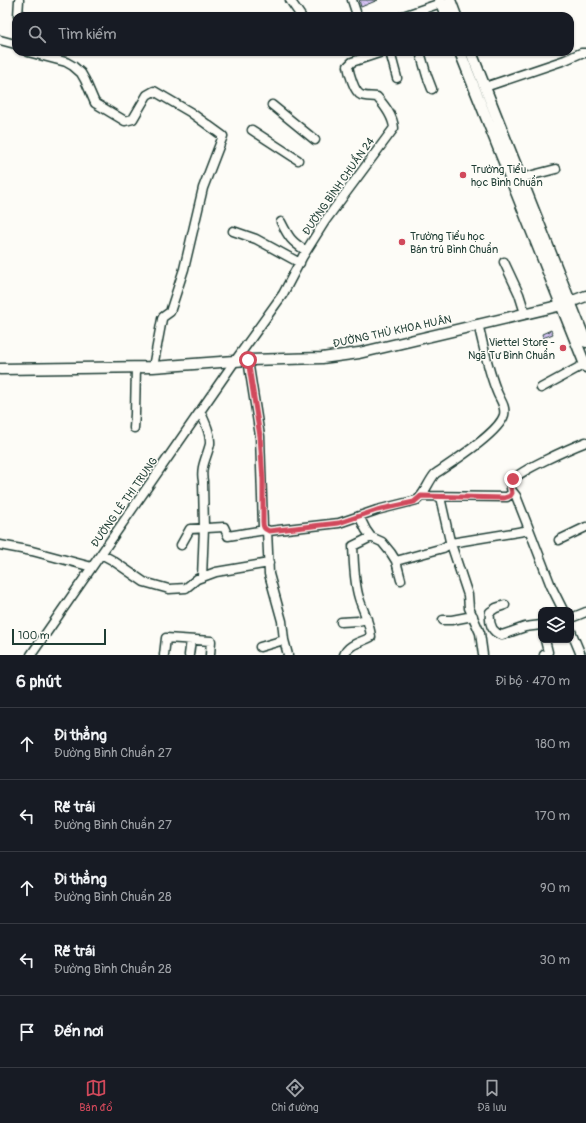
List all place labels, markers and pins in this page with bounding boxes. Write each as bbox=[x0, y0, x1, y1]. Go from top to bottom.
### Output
place label: Trường Tiểu học Bình Chuẩn bbox=[471, 163, 543, 189]
marker: Trường Tiểu học Bình Chuẩn bbox=[458, 170, 468, 180]
place label: Trường Tiểu học Bán trú Bình Chuẩn bbox=[410, 230, 498, 256]
marker: Trường Tiểu học Bán trú Bình Chuẩn bbox=[397, 237, 407, 247]
place label: Viettel Store - Ngã Tư Bình Chuẩn bbox=[468, 336, 555, 362]
marker: Viettel Store - Ngã Tư Bình Chuẩn bbox=[558, 343, 568, 353]

